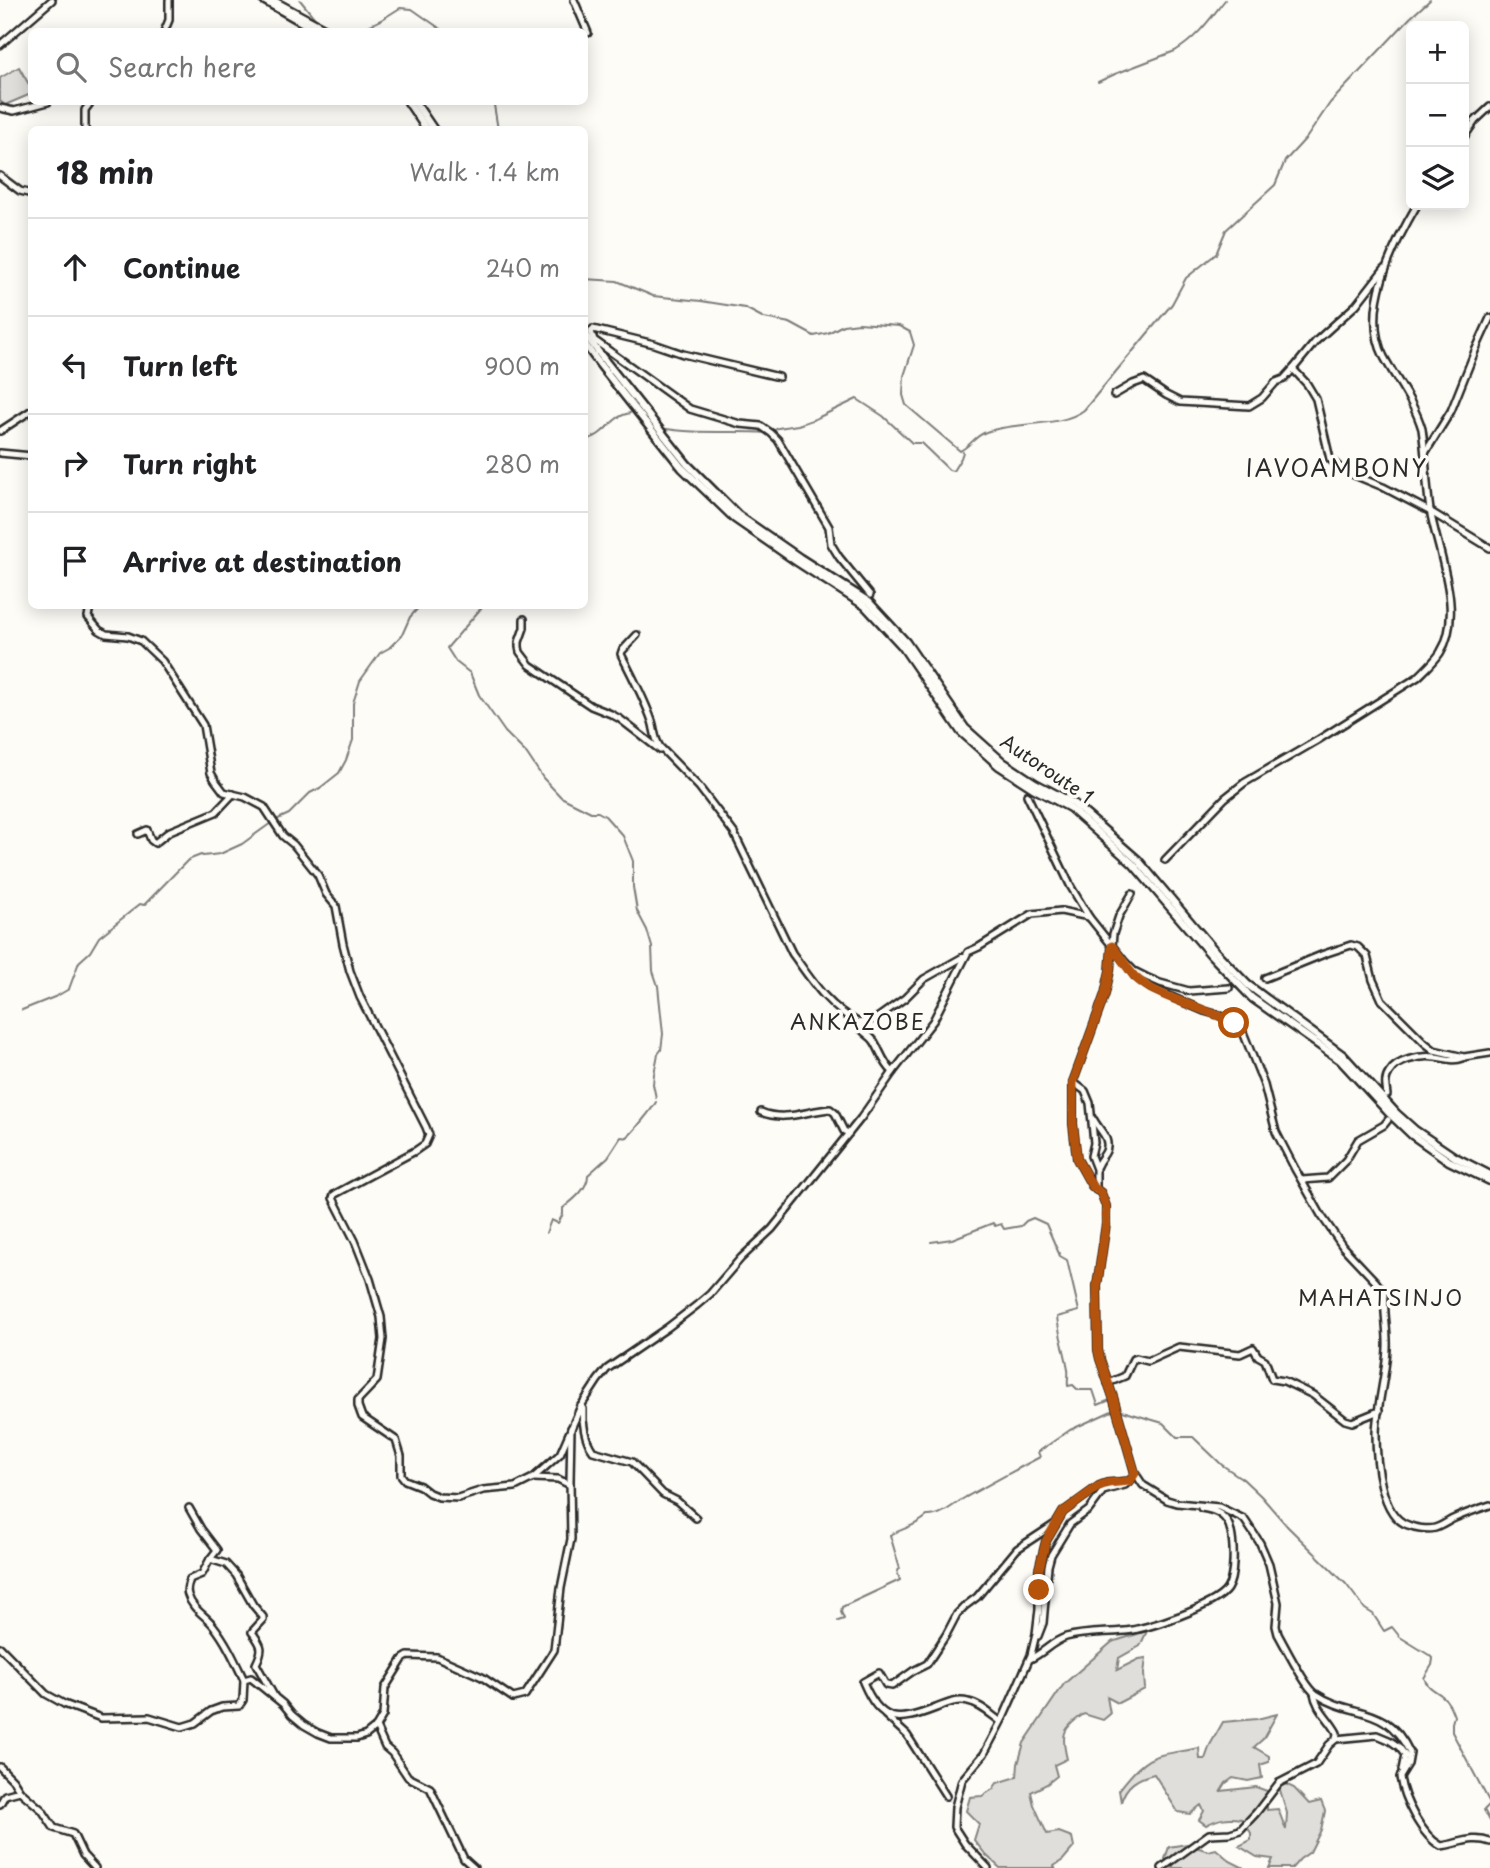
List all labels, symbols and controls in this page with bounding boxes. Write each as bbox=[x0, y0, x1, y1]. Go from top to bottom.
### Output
map controls bbox=[1406, 21, 1469, 210]
button: + bbox=[1406, 21, 1469, 84]
search box bbox=[28, 28, 588, 105]
text: Search here bbox=[108, 47, 257, 86]
icon: search bbox=[52, 48, 90, 86]
button: − bbox=[1406, 84, 1469, 147]
button: layers bbox=[1406, 147, 1469, 210]
text: 18 min bbox=[56, 149, 154, 194]
text: Walk · 1.4 km bbox=[409, 154, 560, 189]
icon: ahead bbox=[56, 248, 94, 286]
text: Continue bbox=[123, 248, 240, 287]
text: 240 m bbox=[486, 250, 560, 285]
icon: left bbox=[56, 346, 94, 384]
text: Turn left bbox=[123, 346, 238, 385]
text: 900 m bbox=[484, 348, 560, 383]
icon: right bbox=[56, 444, 94, 482]
text: Turn right bbox=[123, 444, 257, 483]
text: 280 m bbox=[485, 446, 560, 481]
district label: IAVOAMBONY bbox=[1246, 450, 1428, 485]
icon: arrive bbox=[56, 542, 94, 580]
text: Arrive at destination bbox=[123, 542, 402, 581]
street label: Autoroute 1 bbox=[995, 727, 1100, 810]
district label: ANKAZOBE bbox=[790, 1005, 926, 1037]
route start bbox=[1218, 1007, 1249, 1038]
district label: MAHATSINJO bbox=[1298, 1281, 1464, 1313]
route end bbox=[1023, 1574, 1054, 1605]

